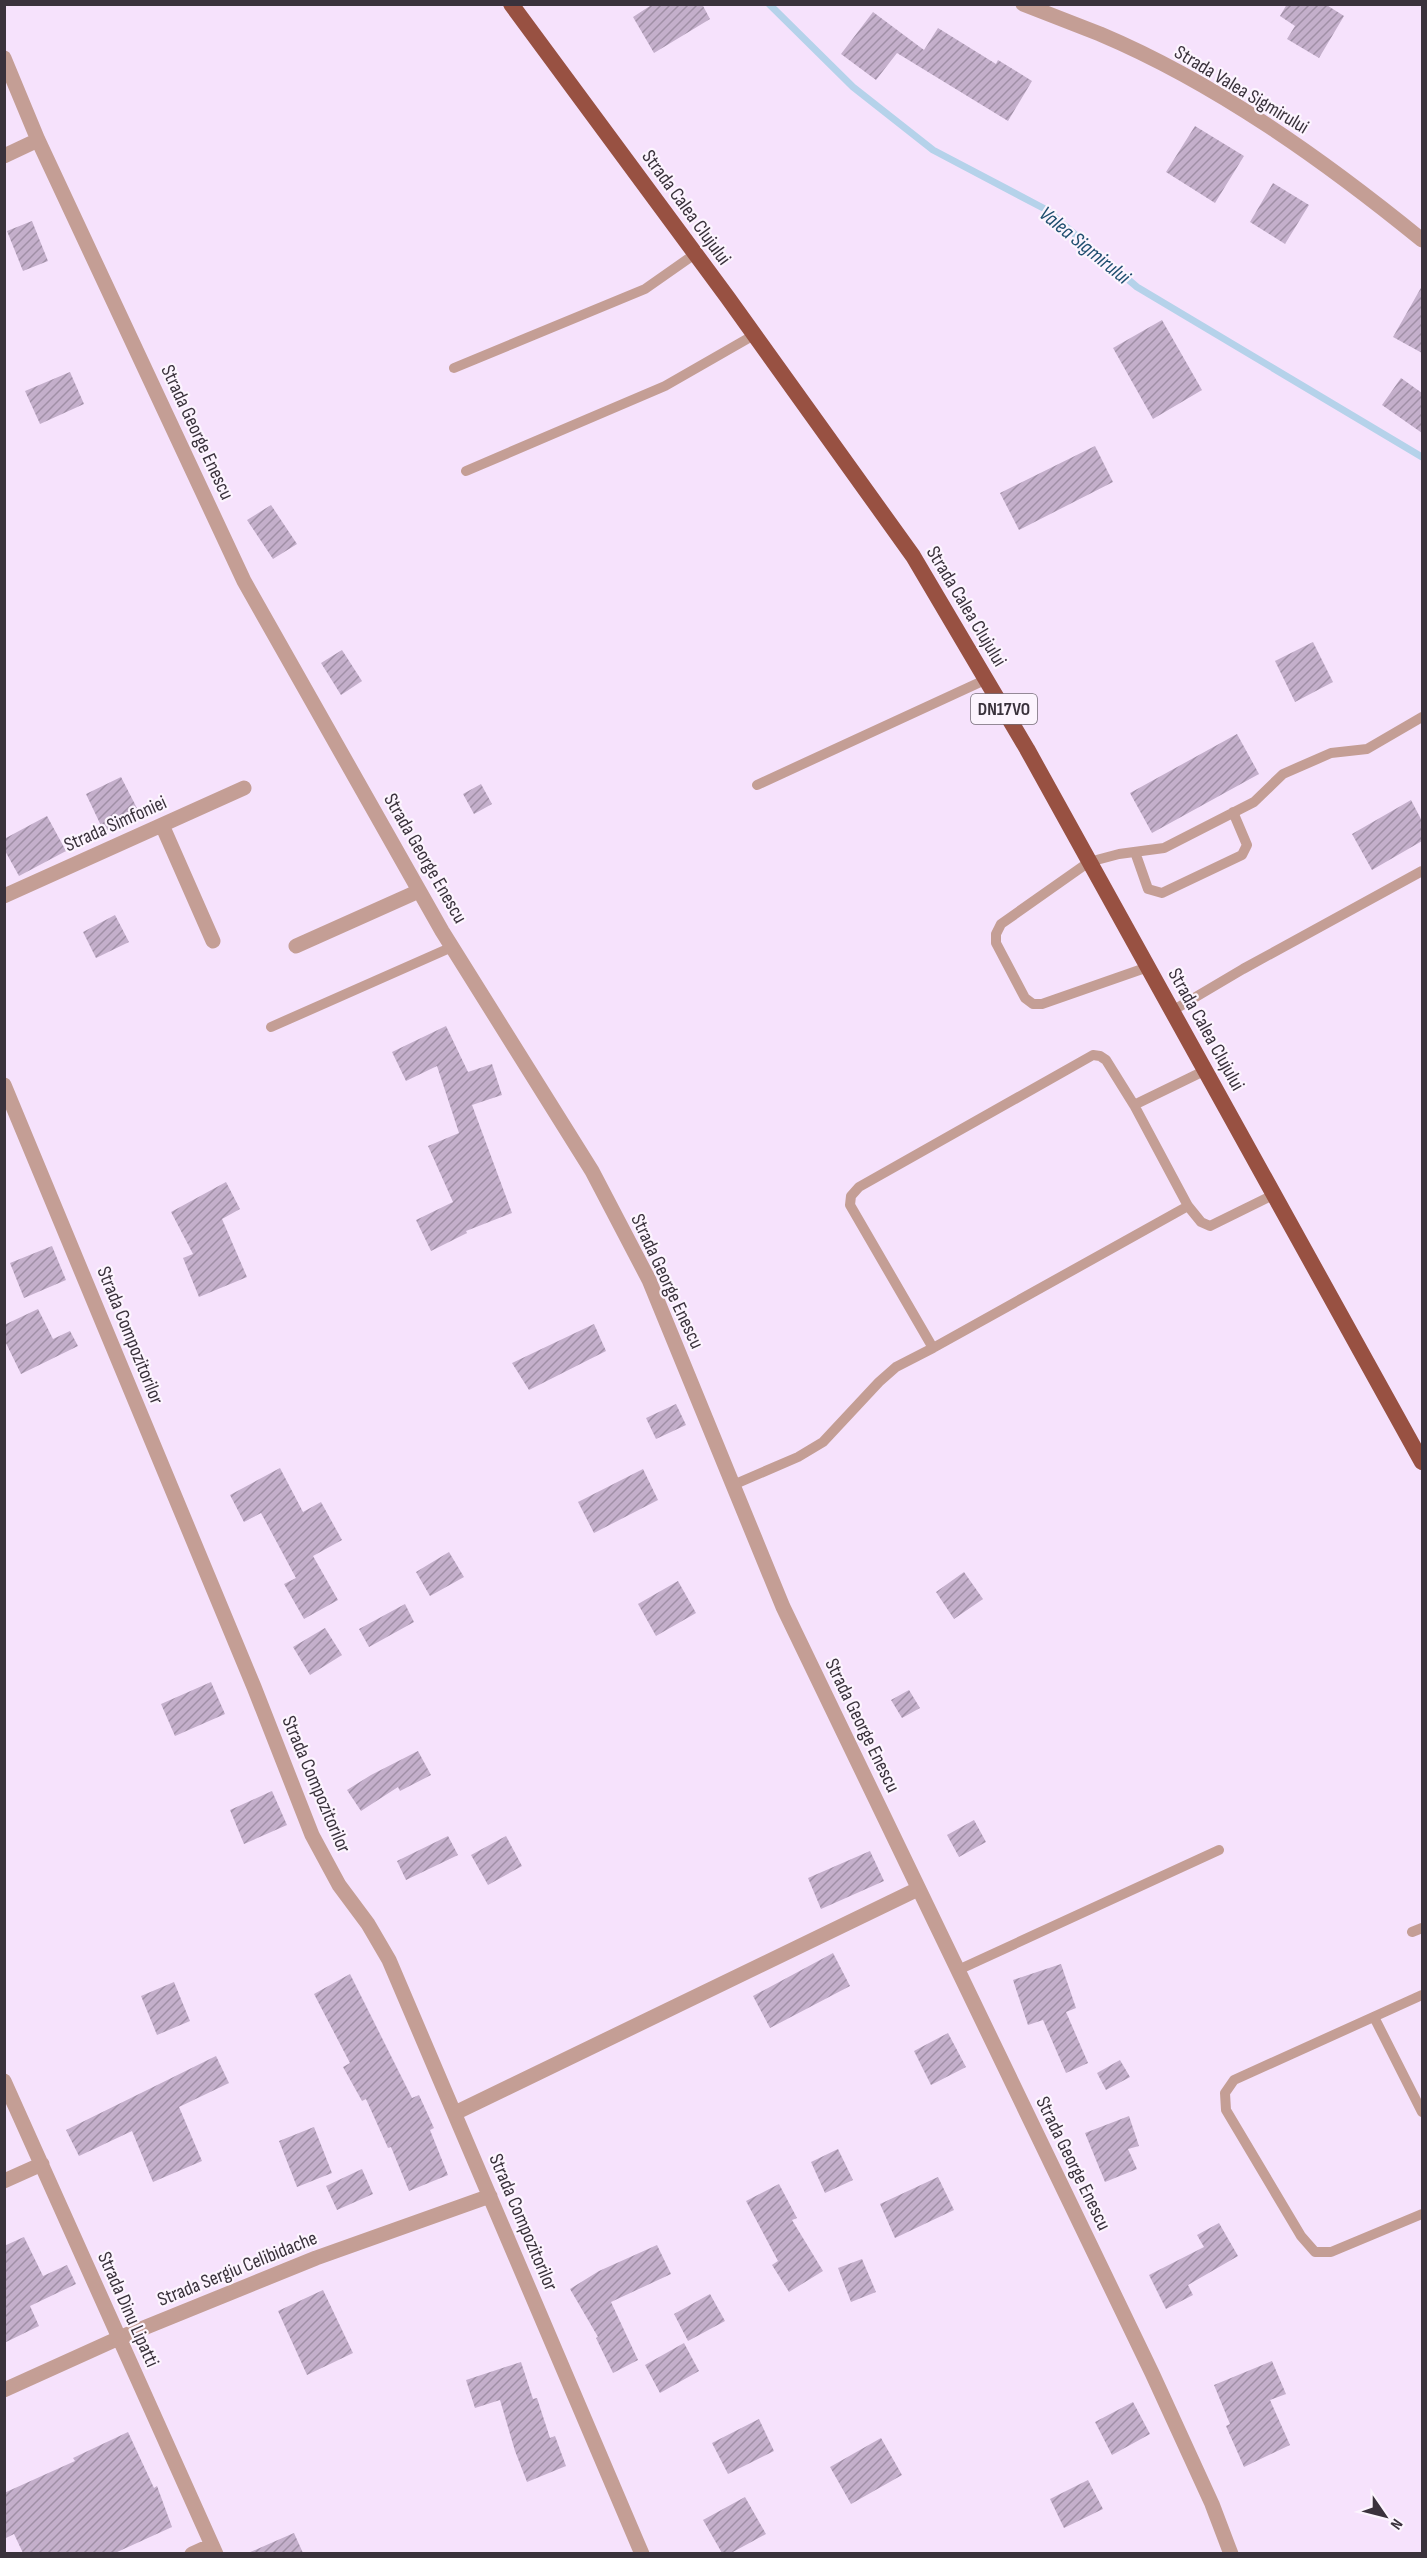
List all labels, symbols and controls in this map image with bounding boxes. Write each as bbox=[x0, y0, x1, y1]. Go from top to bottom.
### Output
street label: Strada Valea Sigmirului bbox=[1170, 40, 1313, 139]
street label: Strada Calea Clujului bbox=[636, 145, 736, 270]
water label: Valea Sigmirului bbox=[1034, 201, 1136, 290]
street label: Strada George Enescu bbox=[155, 361, 239, 504]
street label: Strada Calea Clujului bbox=[921, 542, 1012, 671]
road number: DN17VO bbox=[971, 694, 1037, 724]
street label: Strada George Enescu bbox=[378, 789, 472, 928]
street label: Strada Simfoniei bbox=[60, 791, 170, 857]
street label: Strada Calea Clujului bbox=[1163, 964, 1250, 1095]
street label: Strada George Enescu bbox=[625, 1210, 709, 1353]
street label: Strada Compozitorilor bbox=[92, 1263, 169, 1408]
street label: Strada George Enescu bbox=[819, 1655, 905, 1796]
street label: Strada Compozitorilor bbox=[276, 1712, 356, 1857]
street label: Strada George Enescu bbox=[1030, 2093, 1116, 2234]
street label: Strada Compozitorilor bbox=[483, 2150, 563, 2295]
street label: Strada Sergiu Celibidache bbox=[154, 2226, 321, 2312]
street label: Strada Dinu Lipatti bbox=[92, 2248, 164, 2371]
north arrow bbox=[1355, 2486, 1415, 2546]
text: N bbox=[1386, 2515, 1406, 2533]

